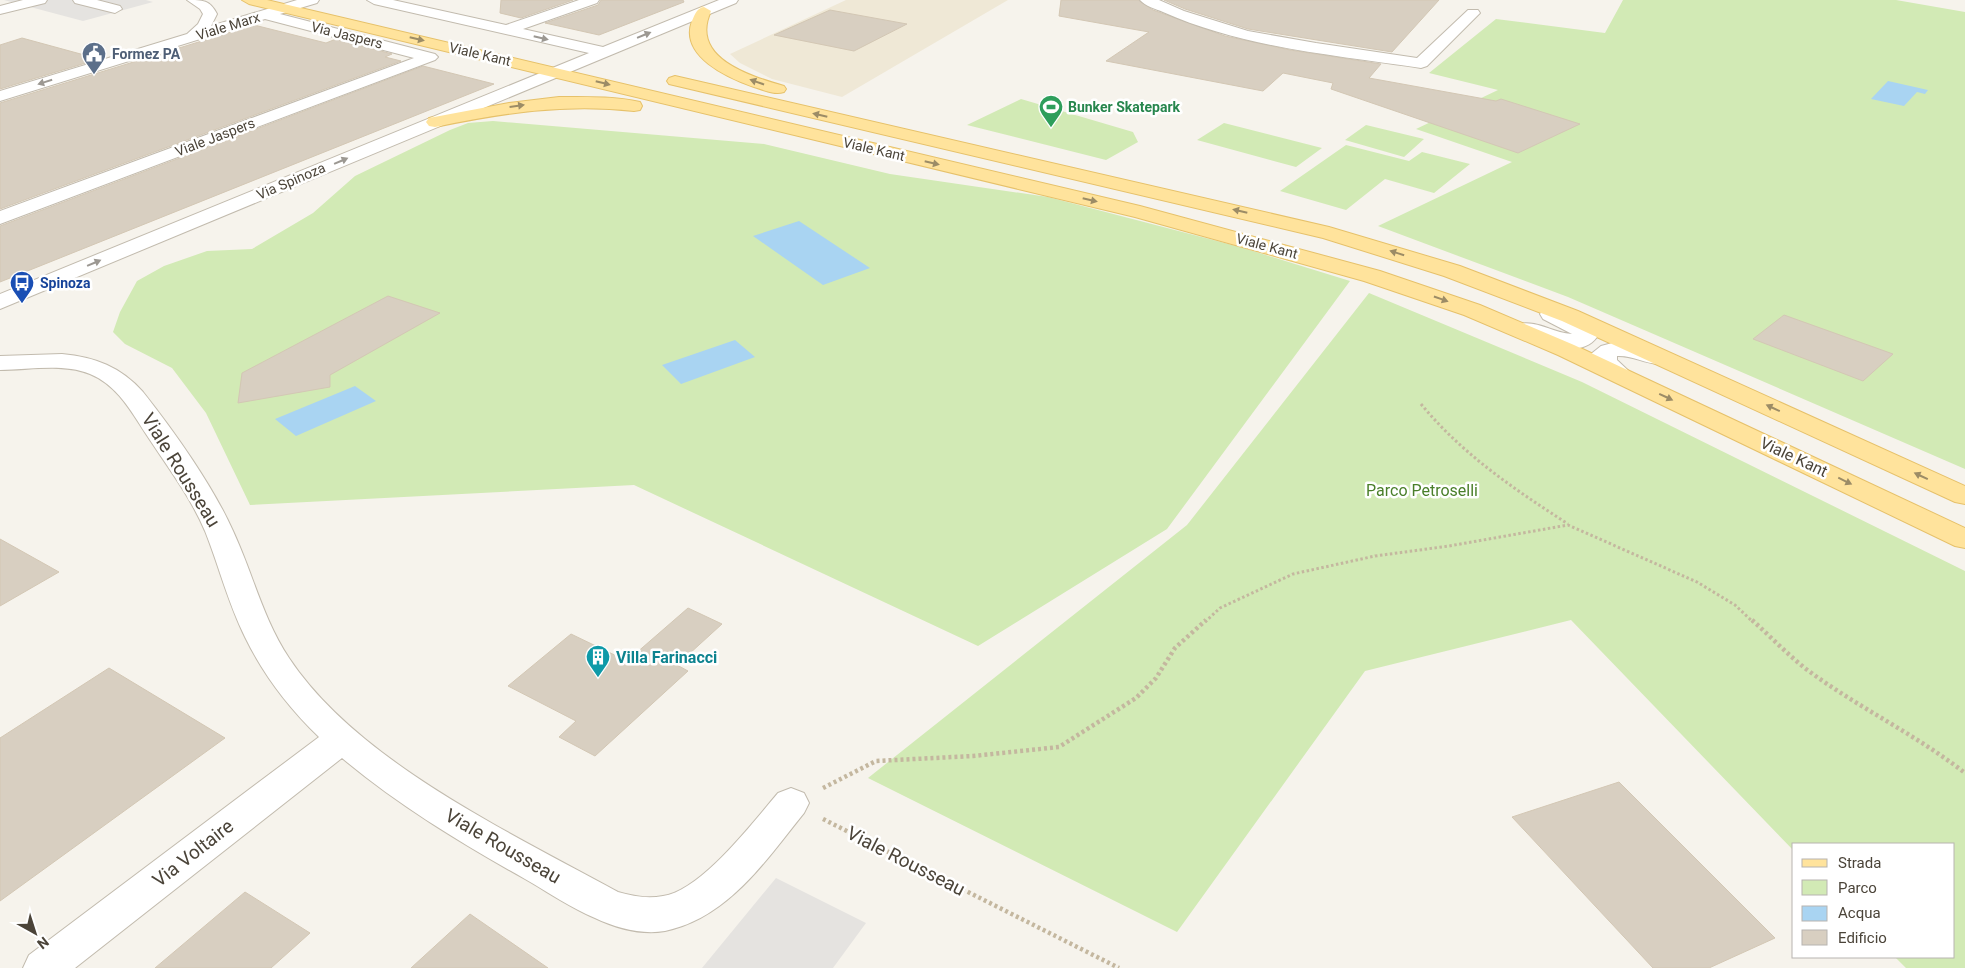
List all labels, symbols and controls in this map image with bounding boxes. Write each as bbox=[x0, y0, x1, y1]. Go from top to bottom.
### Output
street label: Viale Marx bbox=[194, 9, 262, 43]
street label: Via Jaspers bbox=[310, 18, 384, 52]
one-way arrow bbox=[637, 31, 651, 39]
one-way arrow bbox=[534, 34, 549, 42]
one-way arrow bbox=[410, 35, 425, 43]
street label: Viale Kant bbox=[448, 39, 513, 69]
public building icon: Formez PA bbox=[81, 41, 107, 75]
place label: Formez PA bbox=[112, 46, 181, 62]
one-way arrow bbox=[749, 78, 764, 86]
one-way arrow bbox=[38, 79, 53, 87]
one-way arrow bbox=[595, 79, 610, 87]
sports icon: Bunker Skatepark bbox=[1038, 94, 1064, 128]
place label: Bunker Skatepark bbox=[1068, 99, 1181, 115]
one-way arrow bbox=[509, 102, 525, 110]
one-way arrow bbox=[813, 111, 828, 119]
street label: Viale Jaspers bbox=[173, 114, 257, 160]
street label: Viale Kant bbox=[842, 134, 907, 164]
one-way arrow bbox=[334, 157, 349, 165]
street label: Via Spinoza bbox=[254, 159, 328, 203]
one-way arrow bbox=[925, 159, 940, 167]
one-way arrow bbox=[1083, 196, 1098, 204]
one-way arrow bbox=[1232, 207, 1247, 215]
street label: Viale Kant bbox=[1235, 230, 1300, 262]
one-way arrow bbox=[1389, 249, 1404, 257]
one-way arrow bbox=[86, 259, 101, 267]
bus stop icon: Spinoza bbox=[9, 270, 35, 304]
place label: Spinoza bbox=[40, 275, 91, 291]
one-way arrow bbox=[1434, 295, 1449, 303]
one-way arrow bbox=[1659, 393, 1673, 401]
one-way arrow bbox=[1766, 403, 1780, 411]
street label: Viale Rousseau bbox=[137, 409, 225, 531]
street label: Viale Kant bbox=[1757, 433, 1831, 481]
one-way arrow bbox=[1914, 471, 1928, 479]
one-way arrow bbox=[1837, 477, 1852, 485]
park label: Parco Petroselli bbox=[1366, 481, 1478, 500]
building icon: Villa Farinacci bbox=[585, 644, 611, 678]
place label: Villa Farinacci bbox=[616, 648, 717, 667]
street label: Viale Rousseau bbox=[441, 804, 565, 888]
street label: Via Voltaire bbox=[148, 814, 238, 892]
street label: Viale Rousseau bbox=[843, 821, 969, 901]
legend bbox=[1792, 843, 1955, 958]
text: Strada bbox=[1838, 854, 1881, 872]
text: Parco bbox=[1838, 879, 1877, 897]
text: Acqua bbox=[1838, 904, 1881, 922]
north arrow bbox=[10, 908, 60, 958]
text: Edificio bbox=[1838, 929, 1887, 947]
text: N bbox=[34, 934, 52, 952]

